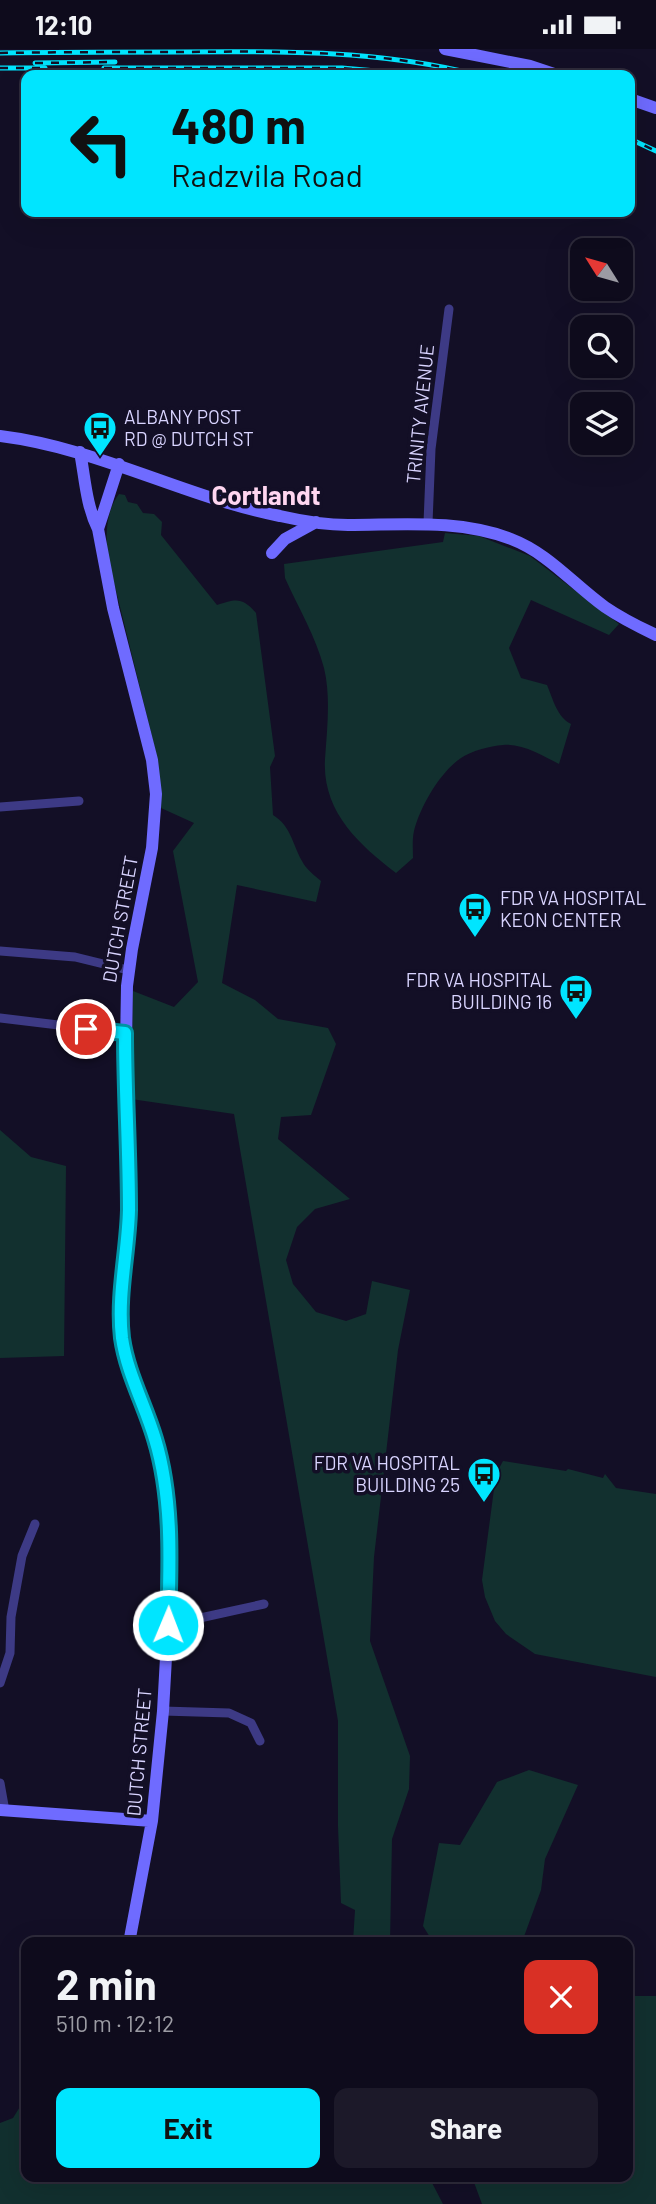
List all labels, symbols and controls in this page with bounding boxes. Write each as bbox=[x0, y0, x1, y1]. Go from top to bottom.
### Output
text: 12:10 bbox=[35, 9, 92, 40]
text: 480 m bbox=[171, 95, 306, 154]
icon: left bbox=[56, 98, 147, 189]
text: Radzvila Road bbox=[171, 155, 363, 193]
north arrow bbox=[570, 238, 634, 301]
map controls bbox=[570, 238, 633, 455]
button: search bbox=[570, 315, 633, 378]
street label: TRINITY AVENUE bbox=[401, 343, 438, 485]
button: layers bbox=[570, 392, 633, 455]
place label: ALBANY POST RD @ DUTCH ST bbox=[124, 405, 254, 450]
bus stop icon: ALBANY POST RD @ DUTCH ST bbox=[81, 409, 119, 458]
district label: Cortlandt bbox=[211, 479, 321, 510]
street label: DUTCH STREET bbox=[97, 854, 142, 984]
place label: FDR VA HOSPITAL KEON CENTER bbox=[500, 886, 647, 931]
bus stop icon: FDR VA HOSPITAL KEON CENTER bbox=[456, 890, 494, 939]
place label: FDR VA HOSPITAL BUILDING 16 bbox=[406, 968, 552, 1013]
bus stop icon: FDR VA HOSPITAL BUILDING 16 bbox=[557, 972, 595, 1021]
pin bbox=[56, 999, 116, 1059]
icon: arrive bbox=[67, 1010, 105, 1048]
place label: FDR VA HOSPITAL BUILDING 25 bbox=[314, 1451, 460, 1496]
bus stop icon: FDR VA HOSPITAL BUILDING 25 bbox=[465, 1455, 503, 1504]
position arrow bbox=[131, 1588, 205, 1662]
street label: DUTCH STREET bbox=[121, 1687, 156, 1817]
text: 2 min bbox=[56, 1958, 157, 2008]
button: close bbox=[524, 1960, 598, 2034]
text: 510 m · 12:12 bbox=[56, 2009, 174, 2037]
button: Exit bbox=[56, 2088, 320, 2168]
button: Share bbox=[334, 2088, 598, 2168]

